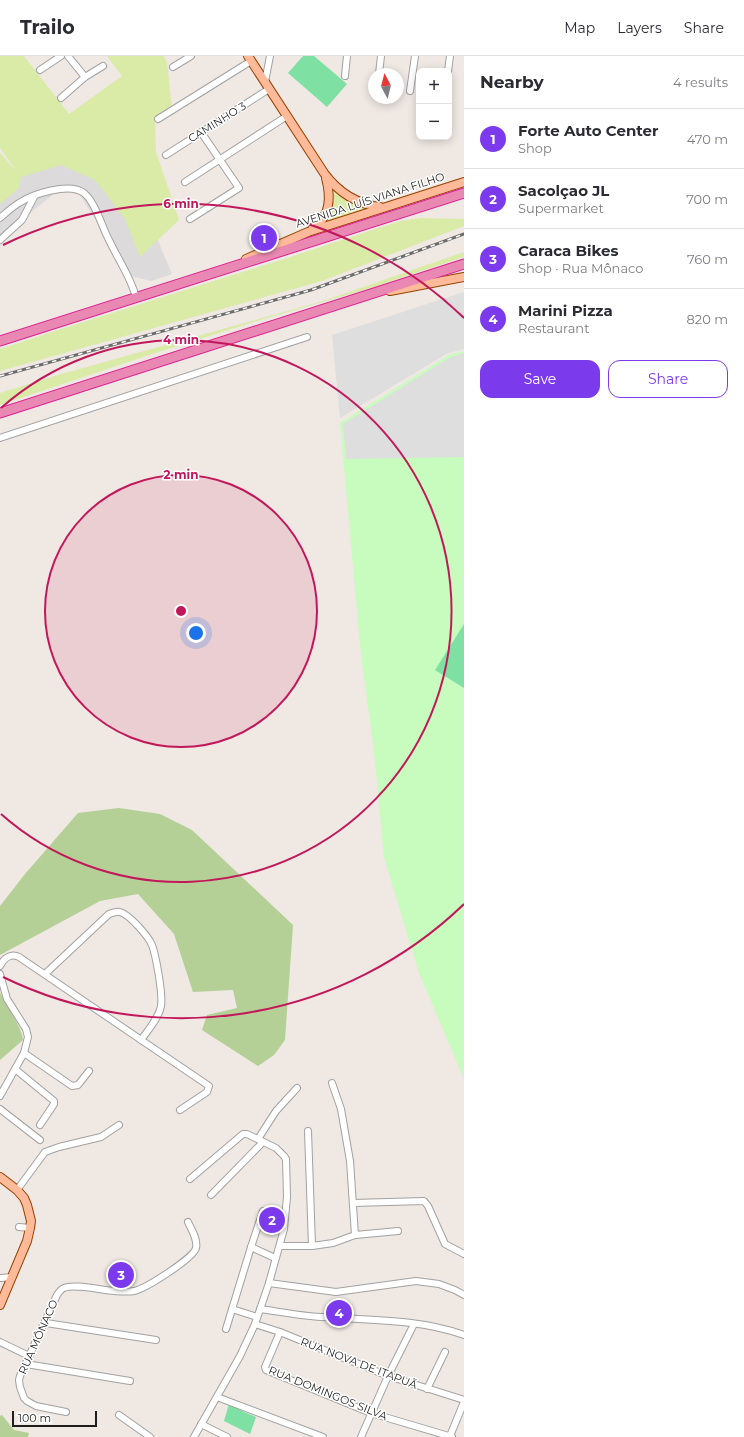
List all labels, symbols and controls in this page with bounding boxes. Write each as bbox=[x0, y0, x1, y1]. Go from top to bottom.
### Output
text: Trailo bbox=[20, 16, 75, 39]
text: Map bbox=[564, 19, 595, 37]
text: Layers bbox=[617, 19, 662, 37]
text: Share bbox=[684, 19, 724, 37]
north arrow bbox=[368, 68, 404, 104]
map controls bbox=[416, 68, 452, 140]
button: + bbox=[416, 68, 452, 104]
text: Nearby bbox=[480, 72, 544, 92]
text: 4 results bbox=[673, 74, 728, 90]
street label: CAMINHO 3 bbox=[186, 99, 248, 145]
button: − bbox=[416, 104, 452, 140]
text: Forte Auto Center bbox=[518, 121, 658, 140]
text: 1 bbox=[490, 131, 496, 147]
text: 470 m bbox=[687, 131, 728, 147]
text: Shop bbox=[518, 140, 552, 156]
street label: AVENIDA LUÍS VIANA FILHO bbox=[294, 169, 446, 231]
text: Sacolçao JL bbox=[518, 181, 609, 200]
text: 2 bbox=[489, 191, 497, 207]
text: 700 m bbox=[686, 191, 728, 207]
text: 6 min bbox=[163, 196, 199, 211]
text: Supermarket bbox=[518, 200, 604, 216]
pin: 1 bbox=[251, 223, 277, 253]
text: Caraca Bikes bbox=[518, 241, 619, 260]
text: 3 bbox=[489, 251, 497, 267]
text: 760 m bbox=[687, 251, 728, 267]
text: Shop · Rua Mônaco bbox=[518, 260, 643, 276]
text: Marini Pizza bbox=[518, 301, 613, 320]
text: 4 bbox=[489, 311, 497, 327]
text: 820 m bbox=[687, 311, 728, 327]
text: Restaurant bbox=[518, 320, 589, 336]
text: 4 min bbox=[163, 332, 199, 347]
button: Save bbox=[480, 360, 600, 398]
button: Share bbox=[608, 360, 728, 398]
text: 2 min bbox=[164, 467, 198, 482]
centre of rings bbox=[174, 604, 188, 618]
your location bbox=[186, 623, 206, 643]
pin: 2 bbox=[259, 1205, 285, 1235]
pin: 3 bbox=[108, 1260, 134, 1290]
street label: RUA MÔNACO bbox=[15, 1297, 61, 1377]
pin: 4 bbox=[326, 1298, 352, 1328]
street label: RUA NOVA DE ITAPUÃ bbox=[299, 1334, 419, 1392]
street label: RUA DOMINGOS SILVA bbox=[267, 1363, 390, 1423]
scale bar bbox=[12, 1409, 97, 1428]
text: 100 m bbox=[18, 1411, 51, 1425]

